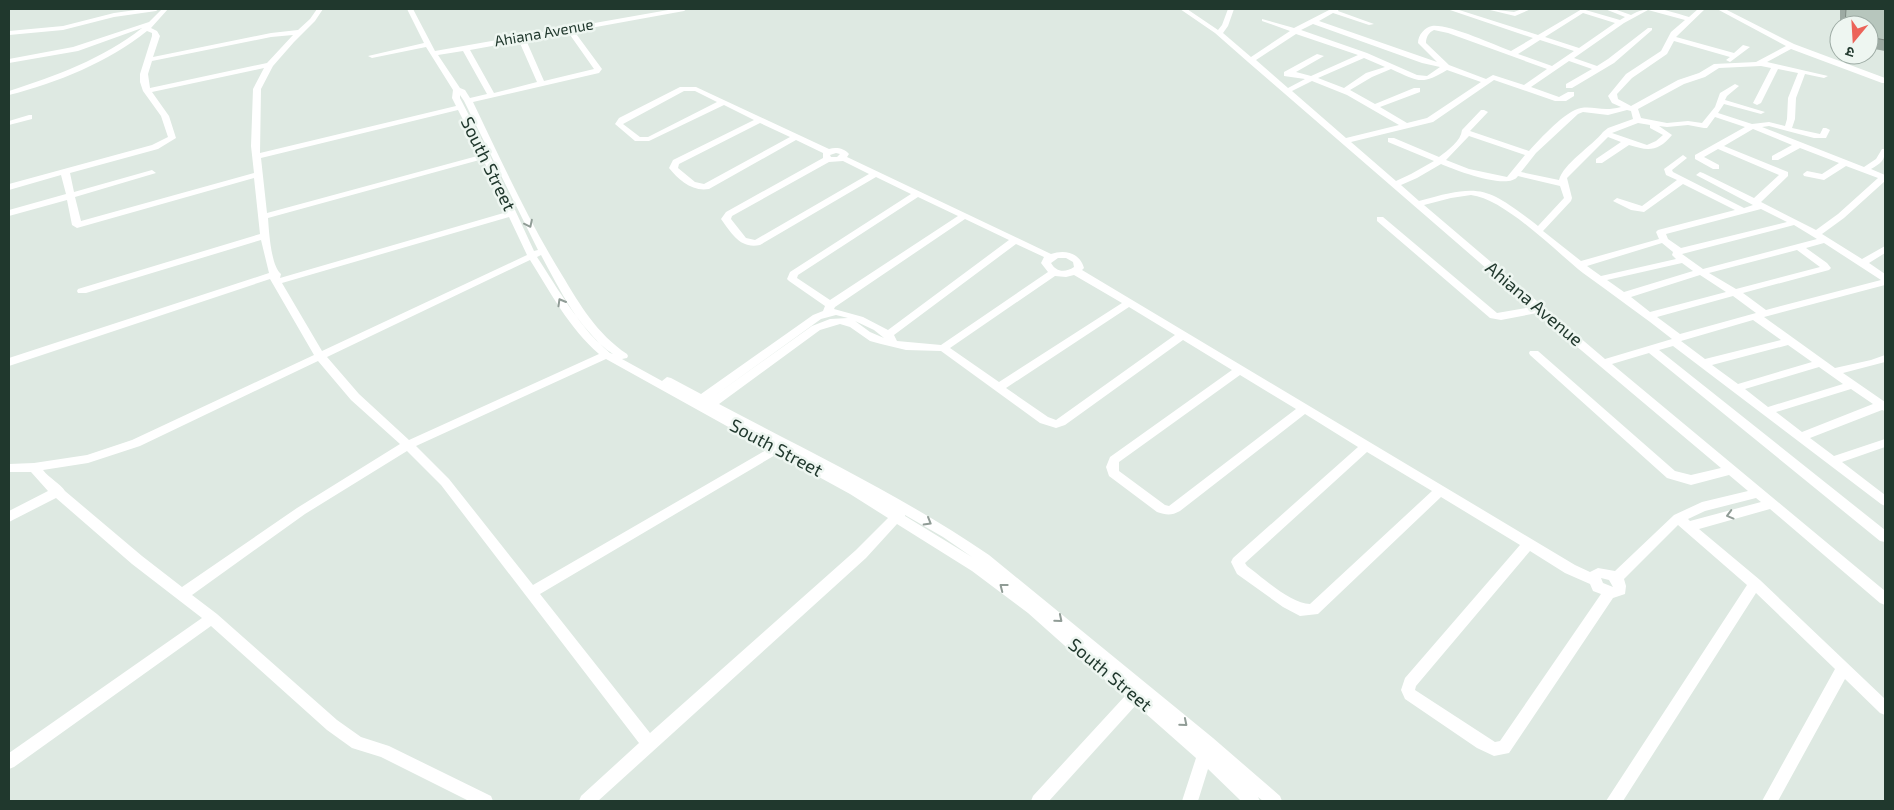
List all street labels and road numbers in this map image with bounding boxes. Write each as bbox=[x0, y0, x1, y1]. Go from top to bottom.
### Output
street label: Ahiana Avenue bbox=[493, 14, 595, 50]
street label: South Street bbox=[457, 113, 521, 214]
street label: Ahiana Avenue bbox=[1482, 256, 1588, 350]
street label: South Street bbox=[726, 413, 827, 481]
street label: South Street bbox=[1065, 633, 1157, 716]

